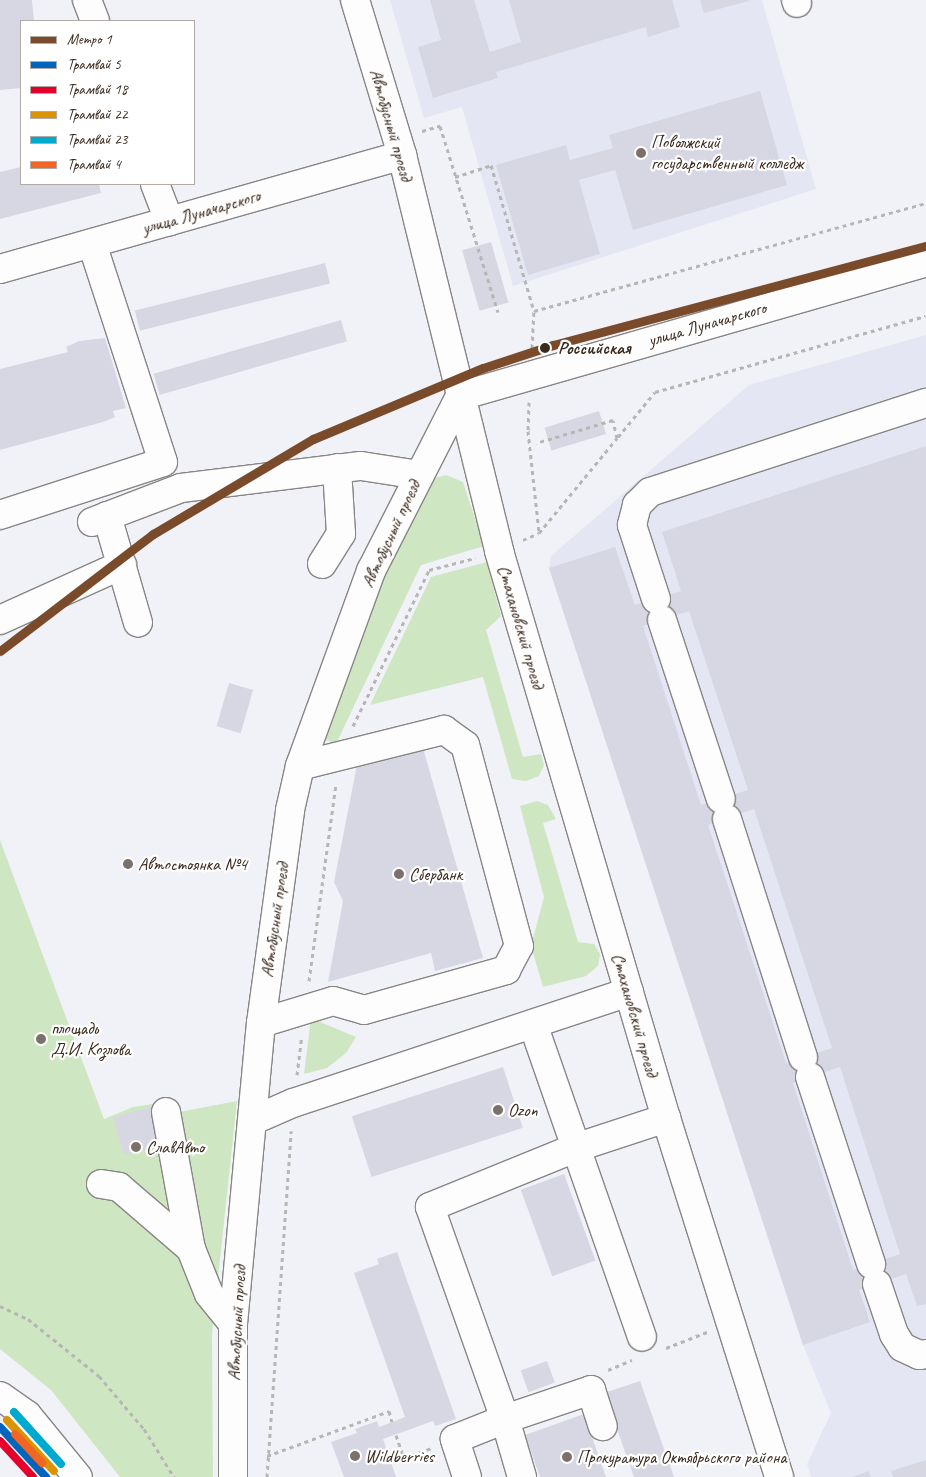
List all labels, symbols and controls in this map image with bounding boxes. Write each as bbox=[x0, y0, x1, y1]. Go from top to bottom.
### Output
legend bbox=[20, 20, 195, 185]
text: Метро 1 bbox=[67, 30, 112, 49]
text: Трамвай 5 bbox=[67, 55, 121, 74]
street label: Автобусный проезд bbox=[365, 66, 417, 184]
text: Трамвай 18 bbox=[67, 80, 128, 99]
text: Трамвай 22 bbox=[67, 105, 128, 124]
text: Трамвай 23 bbox=[67, 130, 128, 149]
place label: Поволжский государственный колледж bbox=[651, 132, 803, 174]
marker: Поволжский государственный колледж bbox=[635, 147, 647, 159]
text: Трамвай 4 bbox=[67, 155, 121, 174]
street label: улица Луначарского bbox=[140, 185, 262, 239]
street label: улица Луначарского bbox=[646, 297, 768, 351]
place label: Российская bbox=[558, 337, 631, 359]
marker: Российская bbox=[536, 339, 554, 357]
street label: Автобусный проезд bbox=[357, 477, 425, 591]
street label: Стахановский проезд bbox=[493, 563, 549, 691]
place label: Автостоянка №4 bbox=[138, 853, 247, 875]
marker: Автостоянка №4 bbox=[122, 858, 134, 870]
street label: Автобусный проезд bbox=[256, 861, 294, 979]
place label: Сбербанк bbox=[409, 863, 462, 885]
marker: Сбербанк bbox=[393, 868, 405, 880]
street label: Стахановский проезд bbox=[607, 951, 663, 1079]
place label: площадь Д.И. Козлова bbox=[51, 1018, 130, 1060]
marker: площадь Д.И. Козлова bbox=[35, 1033, 47, 1045]
place label: Ozon bbox=[508, 1099, 538, 1121]
marker: Ozon bbox=[492, 1104, 504, 1116]
place label: СлавАвто bbox=[146, 1136, 204, 1158]
marker: СлавАвто bbox=[130, 1141, 142, 1153]
street label: Автобусный проезд bbox=[223, 1265, 251, 1381]
place label: Wildberries bbox=[365, 1445, 434, 1467]
place label: Прокуратура Октябрьского района bbox=[577, 1446, 789, 1468]
marker: Wildberries bbox=[349, 1450, 361, 1462]
marker: Прокуратура Октябрьского района bbox=[561, 1451, 573, 1463]

